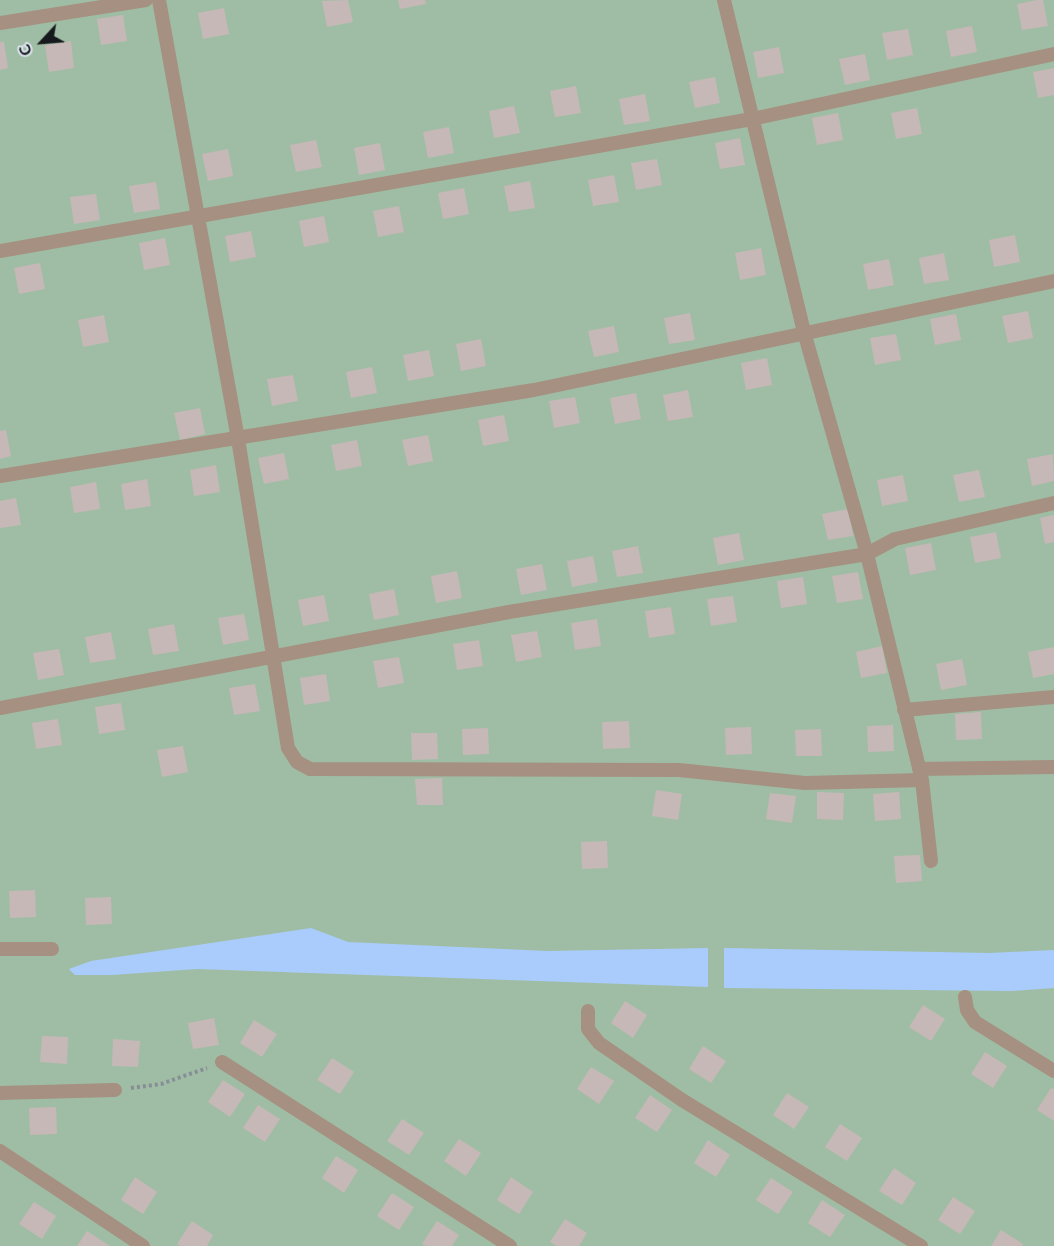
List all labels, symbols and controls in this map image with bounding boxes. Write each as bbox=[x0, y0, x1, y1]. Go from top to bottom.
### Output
north arrow bbox=[12, 12, 72, 72]
text: С bbox=[14, 40, 38, 60]

